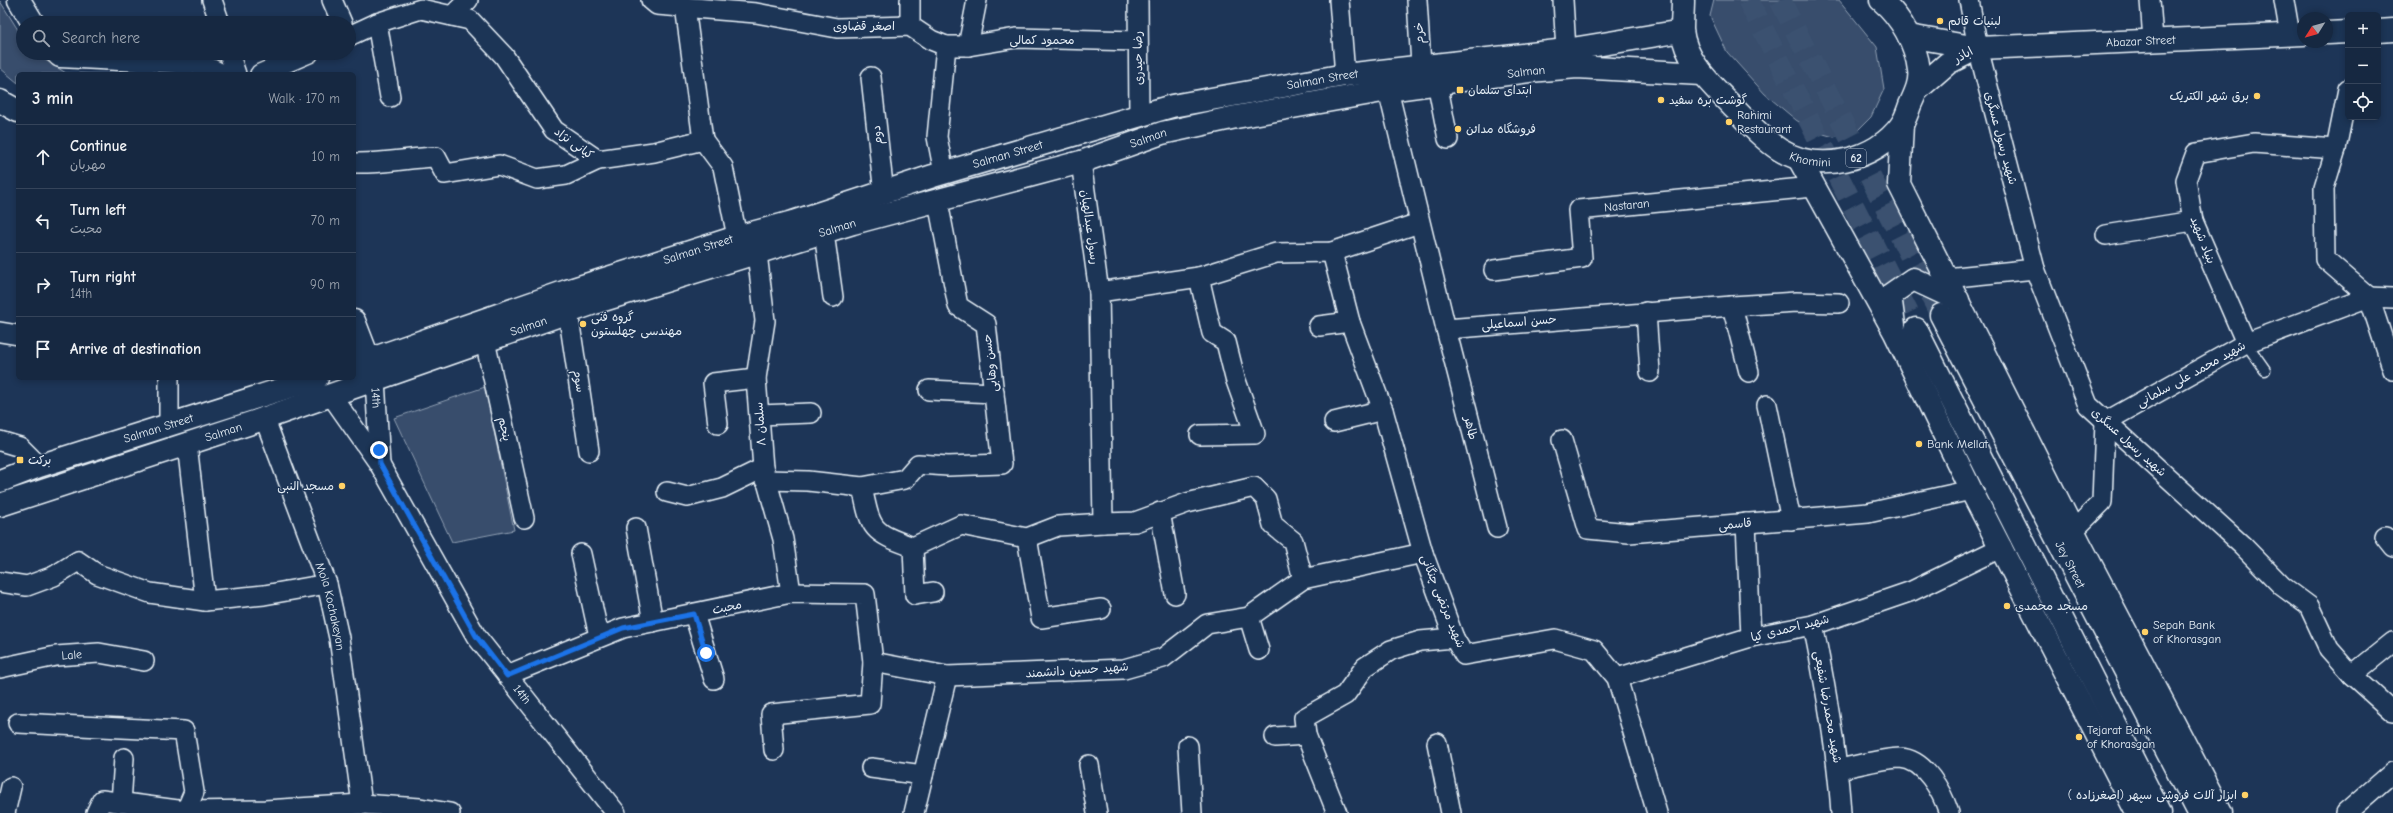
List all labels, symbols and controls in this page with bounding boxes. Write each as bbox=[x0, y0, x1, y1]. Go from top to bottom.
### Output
north arrow bbox=[2297, 12, 2333, 48]
map controls bbox=[2345, 12, 2381, 120]
button: + bbox=[2345, 12, 2381, 48]
place label: لبنیات قائم bbox=[1948, 14, 2001, 30]
search box bbox=[16, 16, 356, 60]
marker: لبنیات قائم bbox=[1935, 16, 1945, 26]
street label: اصغر قضاوی bbox=[833, 19, 895, 34]
street label: خرم bbox=[1411, 22, 1429, 44]
icon: search bbox=[30, 27, 52, 49]
text: Search here bbox=[62, 29, 140, 47]
street label: رضا حیدری bbox=[1131, 31, 1145, 85]
street label: Abazar Street bbox=[2106, 32, 2176, 49]
street label: محمود کمالی bbox=[1009, 33, 1075, 48]
street label: اباذر bbox=[1950, 44, 1976, 67]
button: − bbox=[2345, 48, 2381, 84]
street label: Salman bbox=[1506, 63, 1546, 81]
street label: Salman Street bbox=[1286, 66, 1359, 92]
place label: ابتدای سلمان bbox=[1468, 83, 1532, 98]
button: locate bbox=[2345, 84, 2381, 120]
marker: ابتدای سلمان bbox=[1455, 85, 1465, 95]
text: 3 min bbox=[32, 89, 73, 108]
place label: برق شهر الکتریک bbox=[2169, 89, 2249, 104]
street label: شهید رسول عسگری bbox=[1982, 90, 2020, 186]
text: Walk · 170 m bbox=[268, 91, 340, 106]
marker: برق شهر الکتریک bbox=[2252, 91, 2262, 101]
place label: گوشت بره سفید bbox=[1669, 93, 1747, 108]
marker: گوشت بره سفید bbox=[1656, 95, 1666, 105]
place label: Rahimi Restaurant bbox=[1737, 108, 1792, 136]
marker: Rahimi Restaurant bbox=[1724, 117, 1734, 127]
place label: فروشگاه مدائن bbox=[1466, 122, 1536, 137]
street label: کیانی نژاد bbox=[551, 124, 596, 163]
street label: دوم bbox=[869, 124, 887, 145]
marker: فروشگاه مدائن bbox=[1453, 124, 1463, 134]
street label: Salman bbox=[1128, 125, 1168, 151]
text: Continue bbox=[70, 137, 127, 155]
street label: Salman Street bbox=[971, 137, 1045, 171]
icon: ahead bbox=[32, 146, 54, 168]
text: 10 m bbox=[312, 149, 340, 164]
street label: Khomini bbox=[1787, 149, 1831, 169]
road number: 62 bbox=[1846, 149, 1866, 167]
text: مهربان bbox=[70, 157, 106, 172]
street label: رسول عبدالهیان bbox=[1077, 189, 1102, 265]
street label: Nastaran bbox=[1603, 196, 1650, 214]
text: Turn left bbox=[70, 201, 126, 219]
icon: left bbox=[32, 210, 54, 232]
text: 70 m bbox=[311, 213, 340, 228]
street label: بنیاد شهید bbox=[2187, 214, 2218, 266]
street label: Salman bbox=[817, 216, 858, 240]
text: محبت bbox=[70, 221, 102, 236]
street label: Salman Street bbox=[661, 232, 735, 267]
text: Turn right bbox=[70, 268, 136, 286]
icon: right bbox=[32, 274, 54, 296]
text: 90 m bbox=[310, 277, 340, 292]
text: 14th bbox=[70, 286, 92, 301]
place label: گروه فنی مهندسی چهلستون bbox=[591, 310, 682, 339]
street label: حسن اسماعیلی bbox=[1481, 312, 1557, 333]
street label: Salman bbox=[508, 313, 549, 339]
marker: گروه فنی مهندسی چهلستون bbox=[578, 319, 588, 329]
street label: حسن وهابی bbox=[979, 333, 1001, 393]
icon: arrive bbox=[32, 338, 54, 360]
street label: شهید محمد علی سلمانی bbox=[2134, 338, 2248, 411]
text: Arrive at destination bbox=[70, 340, 201, 358]
street label: سوم bbox=[568, 369, 588, 394]
street label: 14th bbox=[369, 387, 384, 409]
street label: سلمان ۸ bbox=[751, 402, 769, 446]
street label: شهید رسول عسگری bbox=[2089, 405, 2169, 479]
street label: Salman Street bbox=[122, 410, 196, 446]
street label: طاهر bbox=[1461, 414, 1481, 441]
street label: پنجم bbox=[494, 416, 514, 443]
street label: Salman bbox=[203, 419, 244, 445]
place label: Bank Mellat bbox=[1927, 437, 1989, 451]
marker: Bank Mellat bbox=[1914, 439, 1924, 449]
route end bbox=[370, 441, 388, 459]
place label: برکت bbox=[28, 453, 51, 468]
marker: برکت bbox=[15, 455, 25, 465]
place label: مسجد النبی bbox=[277, 479, 334, 494]
marker: مسجد النبی bbox=[337, 481, 347, 491]
street label: قاسمی bbox=[1718, 516, 1752, 533]
street label: Jey Street bbox=[2052, 539, 2088, 591]
street label: شهید مرتضی چنگانی bbox=[1417, 552, 1468, 650]
street label: Mola Kochakeyan bbox=[312, 560, 348, 651]
street label: محبت bbox=[711, 597, 743, 618]
place label: مسجد محمدی bbox=[2015, 599, 2088, 614]
marker: مسجد محمدی bbox=[2002, 601, 2012, 611]
street label: شهید احمدی کیا bbox=[1749, 612, 1831, 644]
place label: Sepah Bank of Khorasgan bbox=[2153, 618, 2221, 646]
marker: Sepah Bank of Khorasgan bbox=[2140, 627, 2150, 637]
route start bbox=[697, 644, 715, 662]
street label: Lale bbox=[61, 647, 82, 663]
street label: شهید محمدرضا شفیعی bbox=[1810, 650, 1845, 764]
street label: شهید حسین دانشمند bbox=[1025, 659, 1129, 681]
street label: 14th bbox=[510, 682, 534, 707]
place label: Tejarat Bank of Khorasgan bbox=[2087, 723, 2155, 751]
marker: Tejarat Bank of Khorasgan bbox=[2074, 732, 2084, 742]
place label: ابزار آلات فروشی سپهر (اصغرزاده ) bbox=[2068, 788, 2237, 803]
marker: ابزار آلات فروشی سپهر (اصغرزاده ) bbox=[2240, 790, 2250, 800]

